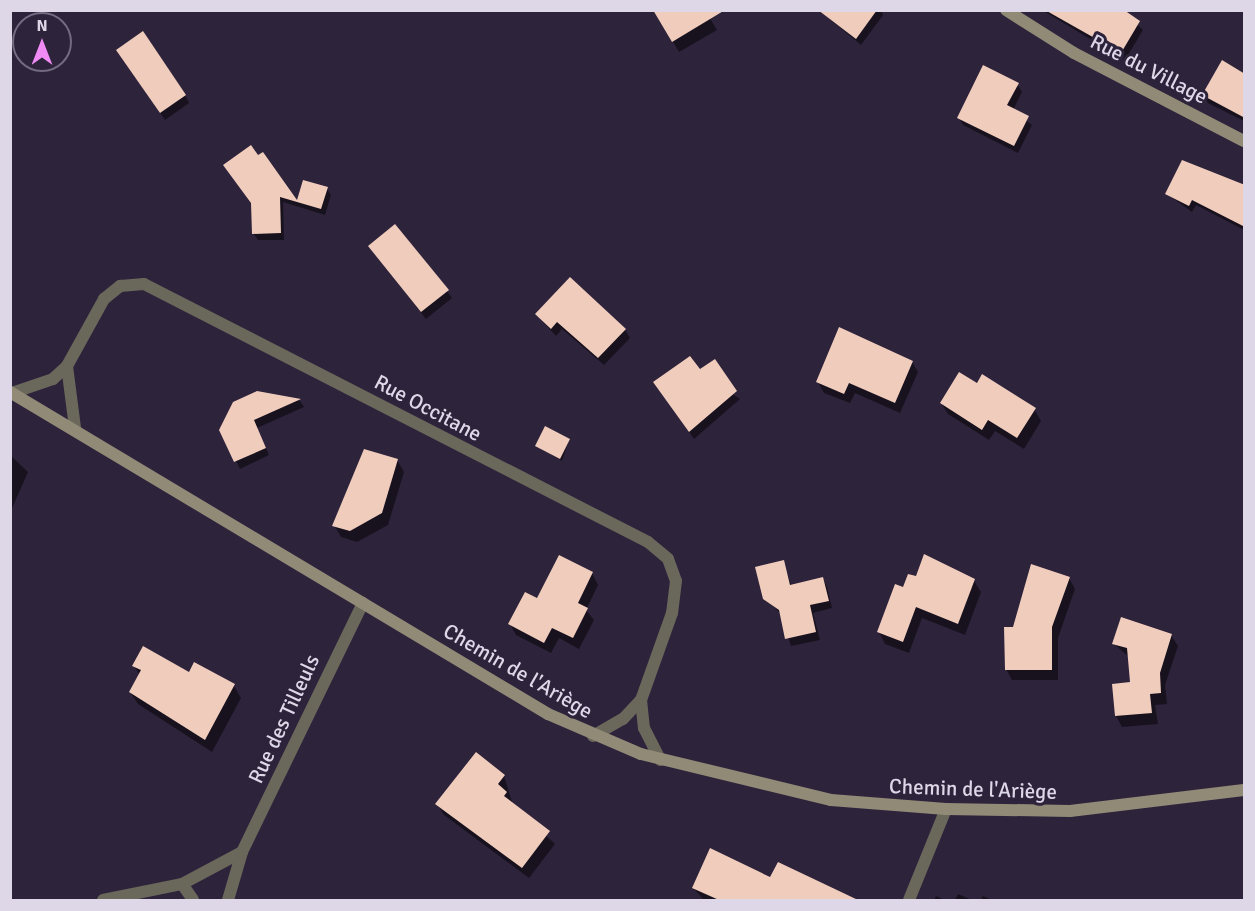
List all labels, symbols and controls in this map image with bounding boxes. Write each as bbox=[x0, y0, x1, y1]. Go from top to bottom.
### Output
north arrow bbox=[12, 12, 72, 72]
text: N bbox=[36, 16, 48, 36]
street label: Rue du Village bbox=[1086, 29, 1212, 109]
street label: Rue Occitane bbox=[370, 369, 486, 447]
street label: Chemin de l'Ariège bbox=[439, 618, 597, 724]
street label: Rue des Tilleuls bbox=[243, 650, 325, 788]
street label: Chemin de l'Ariège bbox=[889, 773, 1057, 805]

